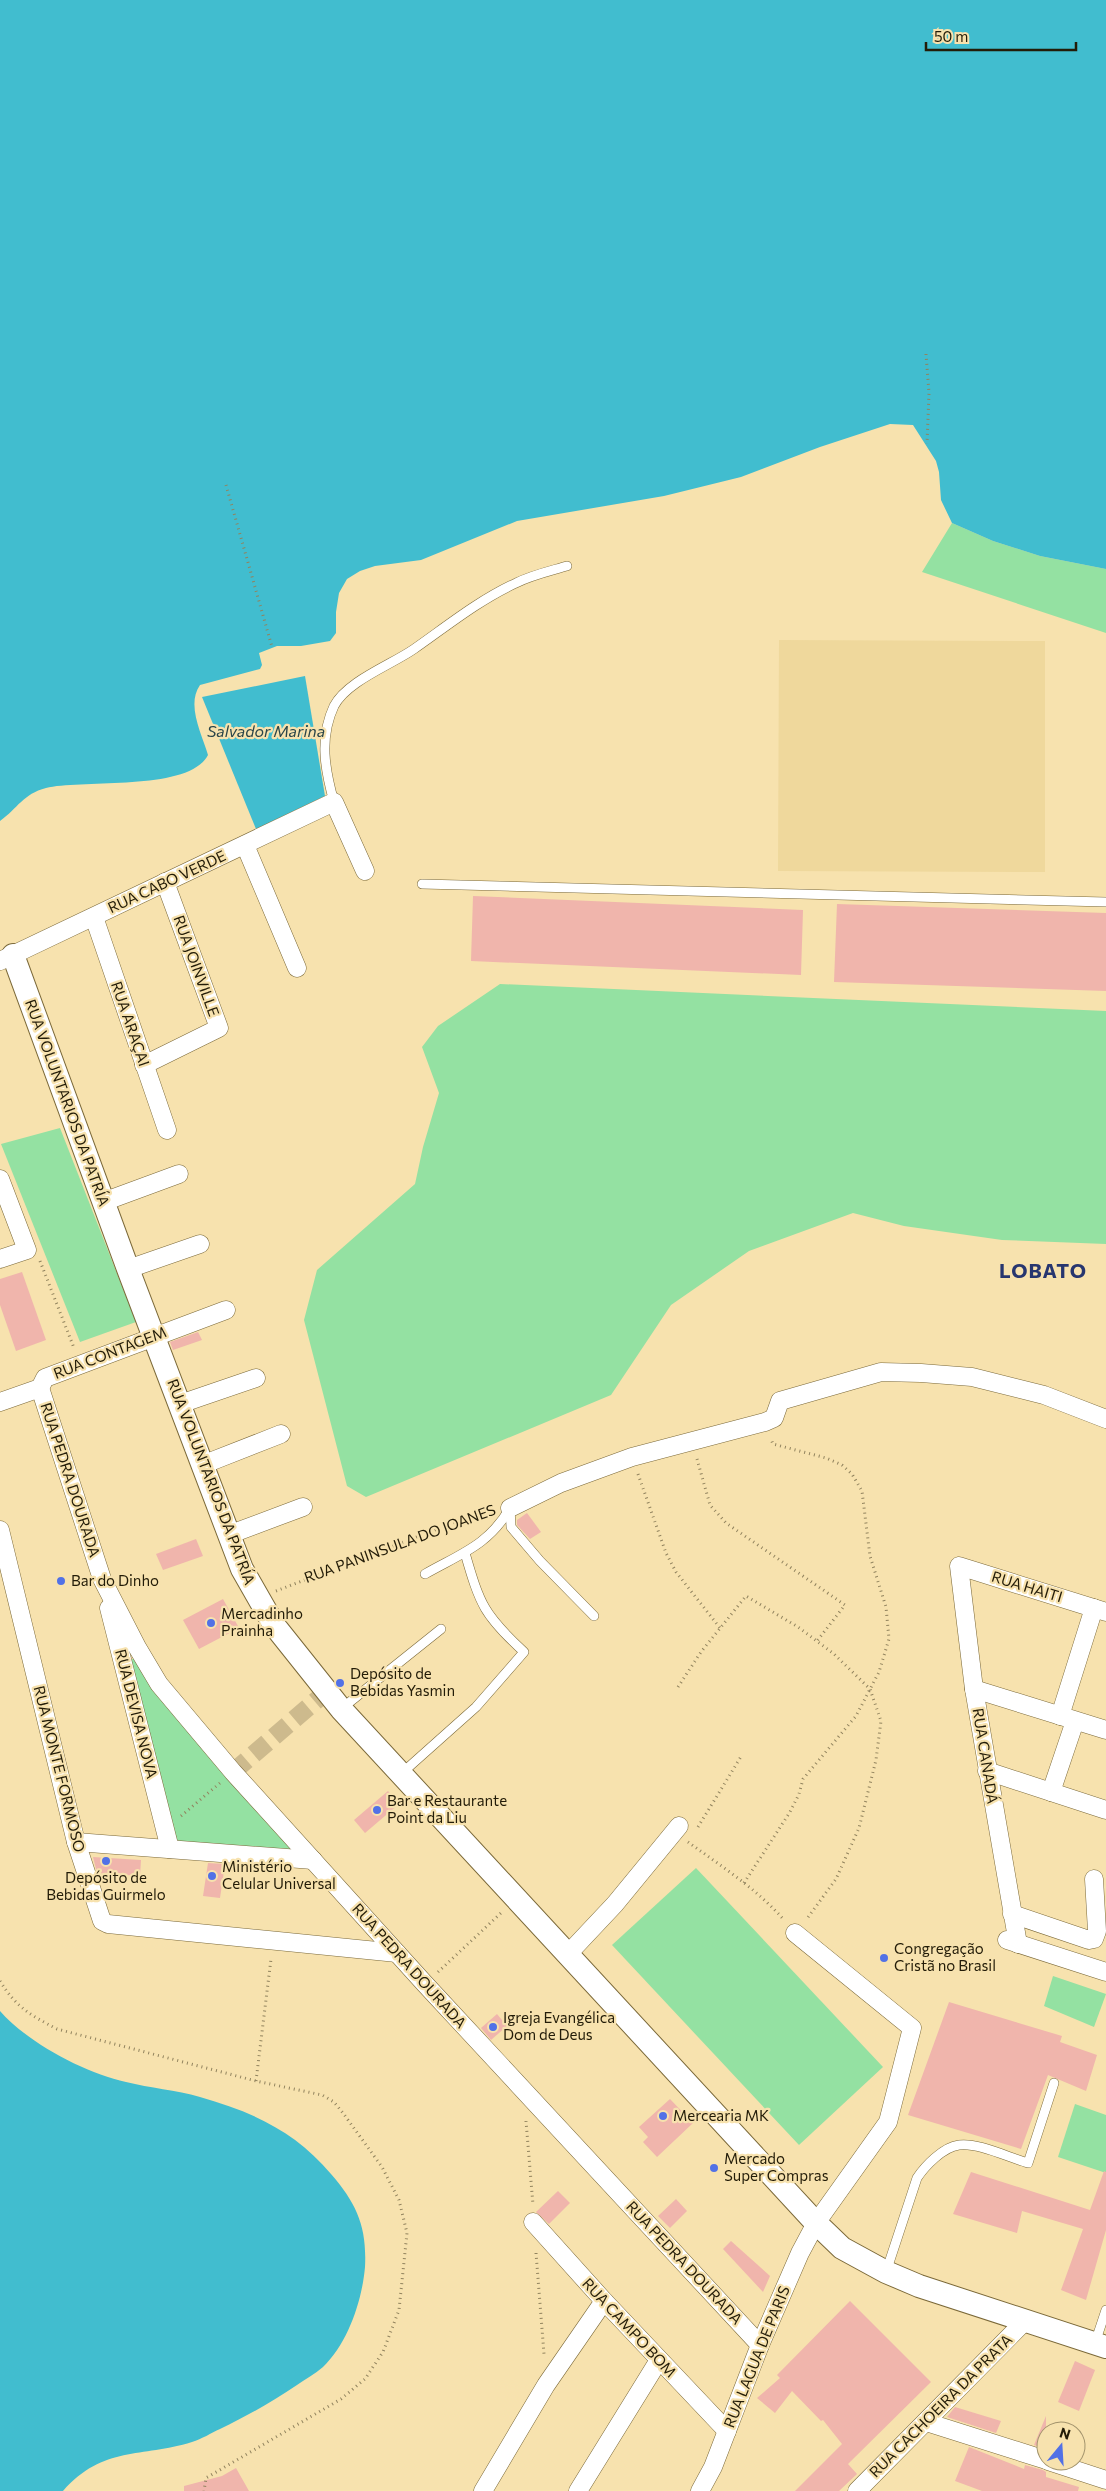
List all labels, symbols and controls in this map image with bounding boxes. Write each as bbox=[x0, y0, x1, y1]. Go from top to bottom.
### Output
scale bar bbox=[926, 20, 1076, 52]
text: 50 m bbox=[934, 27, 968, 45]
water label: Salvador Marina bbox=[207, 721, 325, 740]
street label: RUA CABO VERDE bbox=[105, 846, 229, 916]
street label: RUA JOINVILLE bbox=[170, 913, 224, 1019]
street label: RUA ARAÇAI bbox=[108, 979, 154, 1068]
street label: RUA VOLUNTARIOS DA PATRÍA bbox=[22, 996, 115, 1209]
district label: LOBATO bbox=[999, 1258, 1087, 1282]
street label: RUA CONTAGEM bbox=[50, 1322, 169, 1382]
street label: RUA VOLUNTARIOS DA PATRÍA bbox=[164, 1376, 260, 1587]
street label: RUA PEDRA DOURADA bbox=[37, 1400, 104, 1559]
street label: RUA PANINSULA DO JOANES bbox=[301, 1500, 498, 1586]
street label: RUA HAITI bbox=[990, 1567, 1065, 1605]
place label: Bar do Dinho bbox=[71, 1571, 159, 1589]
marker: Bar do Dinho bbox=[55, 1575, 67, 1587]
place label: Mercadinho Prainha bbox=[221, 1604, 303, 1639]
marker: Mercadinho Prainha bbox=[205, 1617, 217, 1629]
street label: RUA DEVISA NOVA bbox=[112, 1647, 162, 1780]
place label: Depósito de Bebidas Yasmin bbox=[350, 1664, 455, 1699]
marker: Depósito de Bebidas Yasmin bbox=[334, 1677, 346, 1689]
street label: RUA MONTE FORMOSO bbox=[31, 1684, 89, 1854]
street label: RUA CANADÁ bbox=[970, 1707, 1003, 1805]
place label: Bar e Restaurante Point da Liu bbox=[387, 1791, 507, 1826]
marker: Bar e Restaurante Point da Liu bbox=[371, 1804, 383, 1816]
marker: Depósito de Bebidas Guirmelo bbox=[100, 1855, 112, 1867]
place label: Ministério Celular Universal bbox=[222, 1857, 336, 1892]
place label: Depósito de Bebidas Guirmelo bbox=[46, 1868, 166, 1903]
marker: Ministério Celular Universal bbox=[206, 1870, 218, 1882]
street label: RUA PEDRA DOURADA bbox=[349, 1899, 471, 2031]
place label: Congregação Cristã no Brasil bbox=[894, 1939, 996, 1974]
marker: Congregação Cristã no Brasil bbox=[878, 1952, 890, 1964]
place label: Igreja Evangélica Dom de Deus bbox=[503, 2008, 615, 2043]
marker: Igreja Evangélica Dom de Deus bbox=[487, 2021, 499, 2033]
place label: Mercearia MK bbox=[673, 2106, 769, 2124]
marker: Mercearia MK bbox=[657, 2110, 669, 2122]
place label: Mercado Super Compras bbox=[724, 2149, 829, 2184]
marker: Mercado Super Compras bbox=[708, 2162, 720, 2174]
street label: RUA PEDRA DOURADA bbox=[623, 2197, 746, 2328]
street label: RUA CAMPO BOM bbox=[579, 2274, 680, 2381]
street label: RUA LAGUA DE PARIS bbox=[719, 2283, 793, 2430]
street label: RUA CACHOEIRA DA PRATA bbox=[865, 2330, 1016, 2481]
north arrow bbox=[1036, 2421, 1086, 2471]
text: N bbox=[1058, 2423, 1073, 2443]

